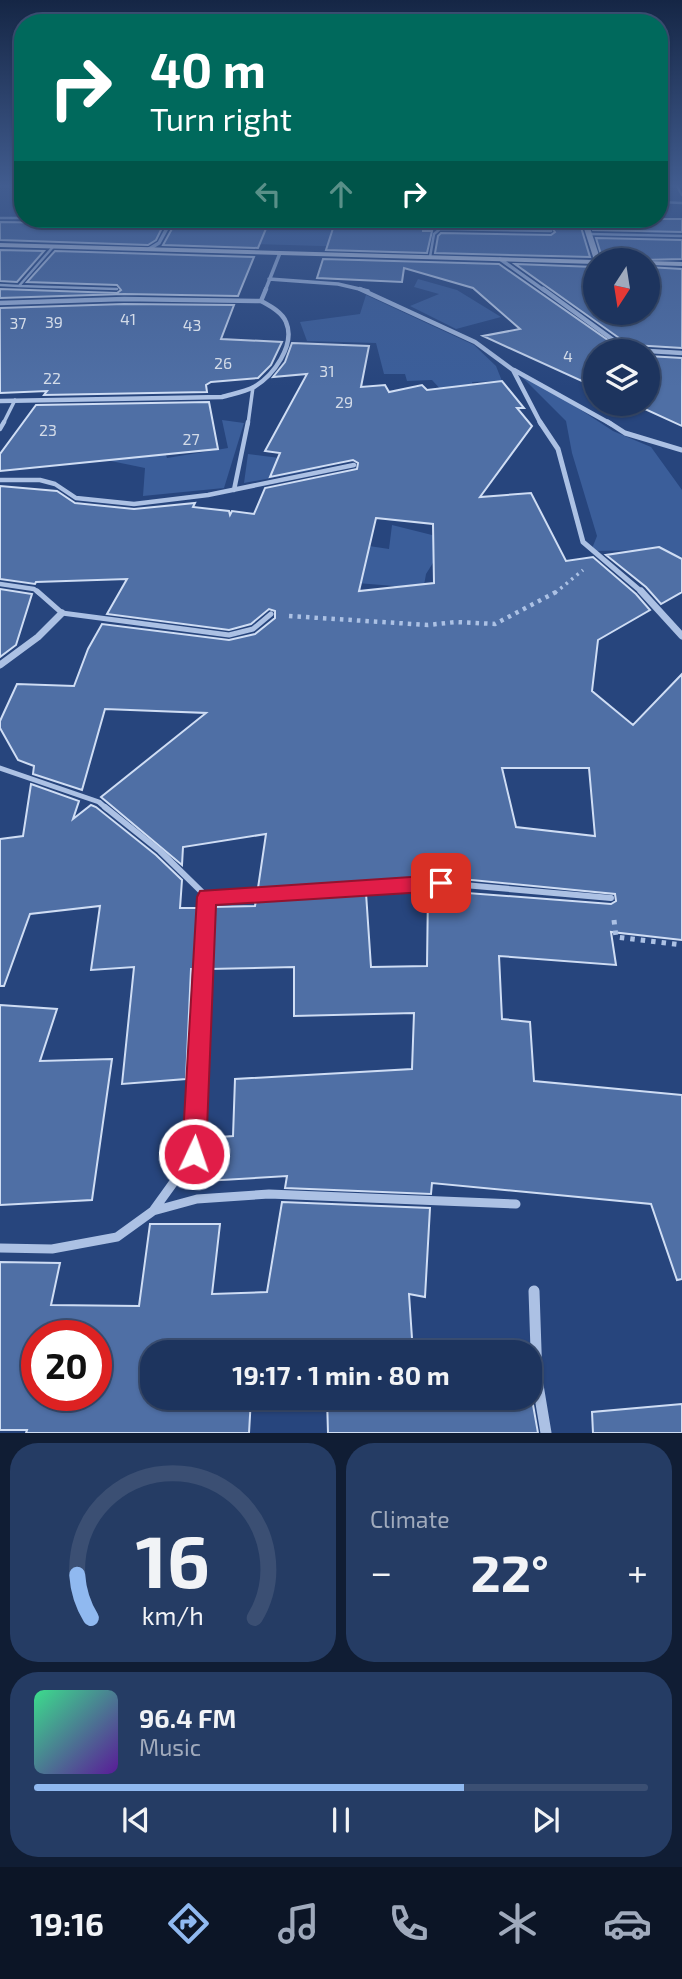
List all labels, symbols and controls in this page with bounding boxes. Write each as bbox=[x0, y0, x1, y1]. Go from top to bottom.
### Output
text: 40 m bbox=[150, 39, 266, 98]
icon: right bbox=[35, 42, 126, 133]
text: Turn right bbox=[150, 99, 292, 137]
icon: left bbox=[249, 175, 287, 213]
icon: ahead bbox=[322, 175, 360, 213]
icon: right bbox=[395, 175, 433, 213]
north arrow bbox=[583, 248, 660, 326]
map controls bbox=[583, 248, 660, 416]
house number: 41 bbox=[120, 309, 136, 328]
house number: 39 bbox=[45, 312, 63, 331]
house number: 37 bbox=[9, 313, 27, 332]
house number: 43 bbox=[183, 315, 201, 334]
button: layers bbox=[583, 339, 660, 416]
house number: 4 bbox=[563, 346, 573, 365]
house number: 26 bbox=[214, 353, 232, 372]
house number: 31 bbox=[319, 361, 335, 380]
house number: 22 bbox=[43, 368, 61, 387]
house number: 29 bbox=[335, 392, 353, 411]
house number: 23 bbox=[39, 420, 57, 439]
house number: 27 bbox=[182, 429, 200, 448]
pin bbox=[411, 853, 471, 913]
icon: arrive bbox=[422, 864, 460, 902]
position arrow bbox=[157, 1117, 231, 1191]
speed limit sign: 20 bbox=[21, 1320, 112, 1411]
text: 19:17 · 1 min · 80 m bbox=[232, 1359, 450, 1390]
text: Climate bbox=[370, 1505, 450, 1533]
text: 16 bbox=[136, 1516, 210, 1604]
text: 22° bbox=[470, 1540, 549, 1602]
text: − bbox=[370, 1548, 392, 1594]
text: + bbox=[627, 1548, 648, 1594]
text: km/h bbox=[142, 1600, 204, 1630]
text: 96.4 FM bbox=[139, 1702, 236, 1733]
text: Music bbox=[139, 1733, 201, 1761]
icon: previous bbox=[117, 1801, 155, 1839]
icon: pause bbox=[322, 1801, 360, 1839]
icon: next bbox=[527, 1801, 565, 1839]
icon: directions bbox=[164, 1899, 213, 1948]
icon: music bbox=[274, 1899, 323, 1948]
icon: phone bbox=[384, 1899, 433, 1948]
icon: climate bbox=[493, 1899, 542, 1948]
icon: car bbox=[603, 1899, 652, 1948]
text: 19:16 bbox=[30, 1904, 104, 1942]

